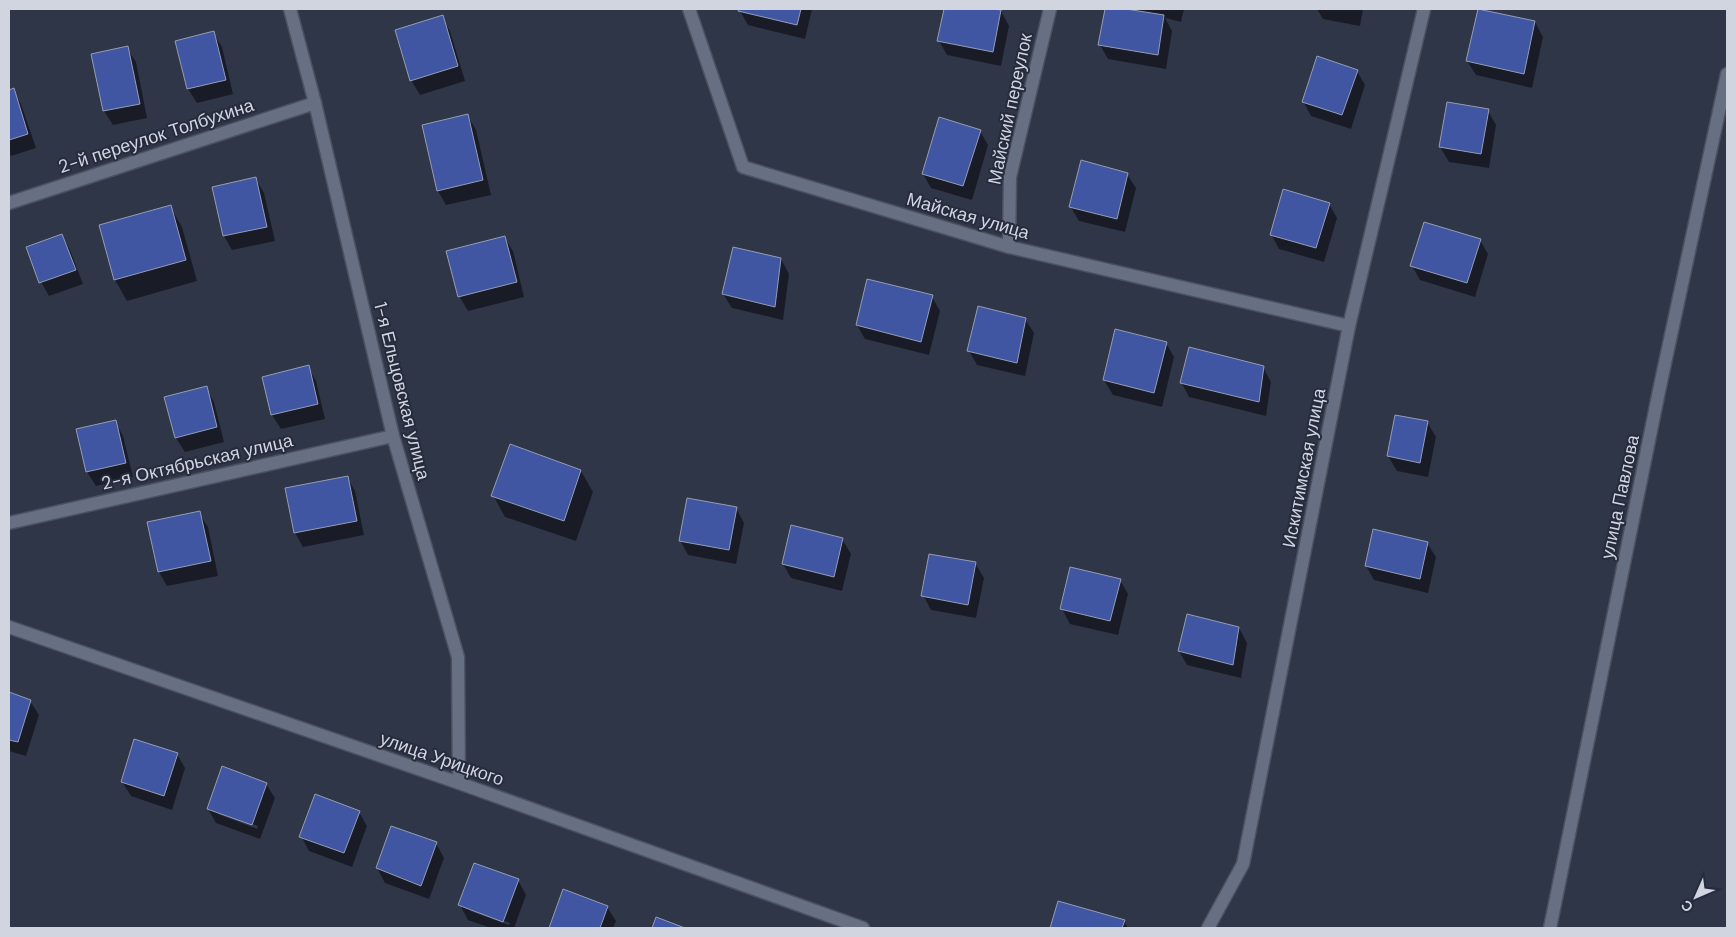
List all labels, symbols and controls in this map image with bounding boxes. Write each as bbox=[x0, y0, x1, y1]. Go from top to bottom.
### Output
street label: Майский переулок bbox=[982, 31, 1038, 187]
street label: 2-й переулок Толбухина bbox=[55, 93, 258, 179]
street label: Майская улица bbox=[904, 187, 1033, 245]
street label: 1-я Ельцовская улица bbox=[368, 300, 436, 483]
street label: Искитимская улица bbox=[1277, 385, 1331, 550]
street label: 2-я Октябрьская улица bbox=[99, 428, 296, 496]
street label: улица Павлова bbox=[1595, 432, 1645, 561]
street label: улица Урицкого bbox=[377, 727, 507, 791]
north arrow bbox=[1671, 872, 1721, 922]
text: С bbox=[1677, 896, 1697, 916]

